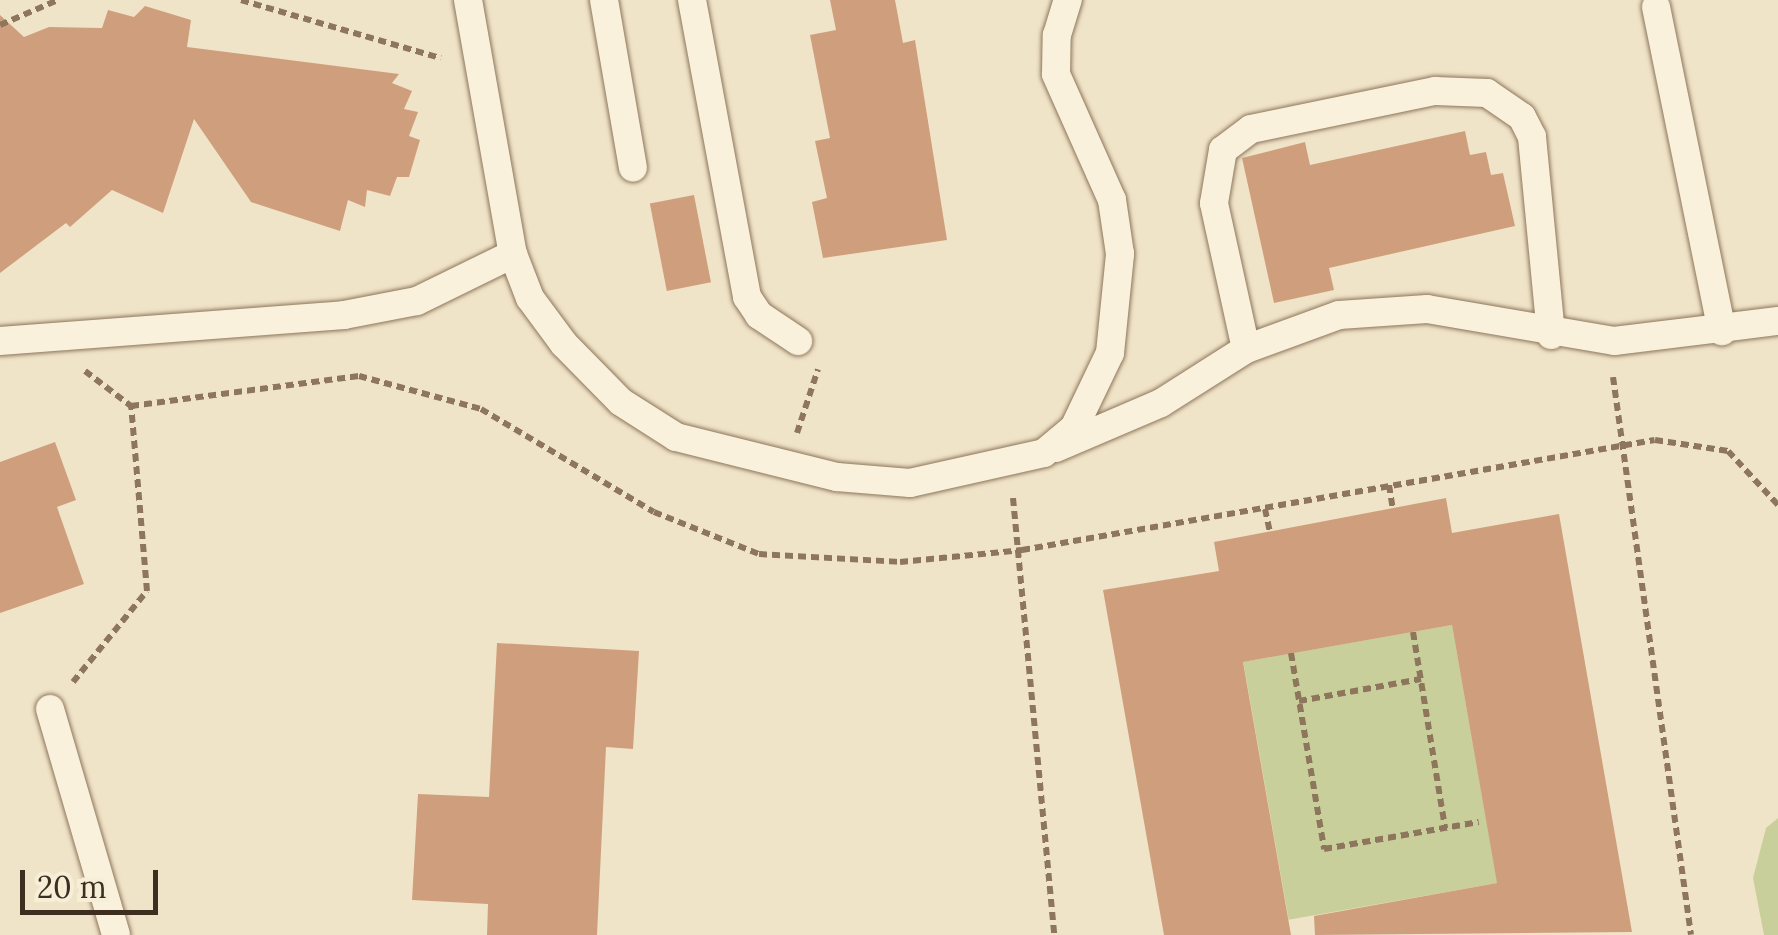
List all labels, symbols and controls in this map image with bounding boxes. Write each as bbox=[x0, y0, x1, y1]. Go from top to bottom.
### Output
scale bar bbox=[25, 850, 162, 912]
text: 20 m bbox=[37, 868, 106, 906]

